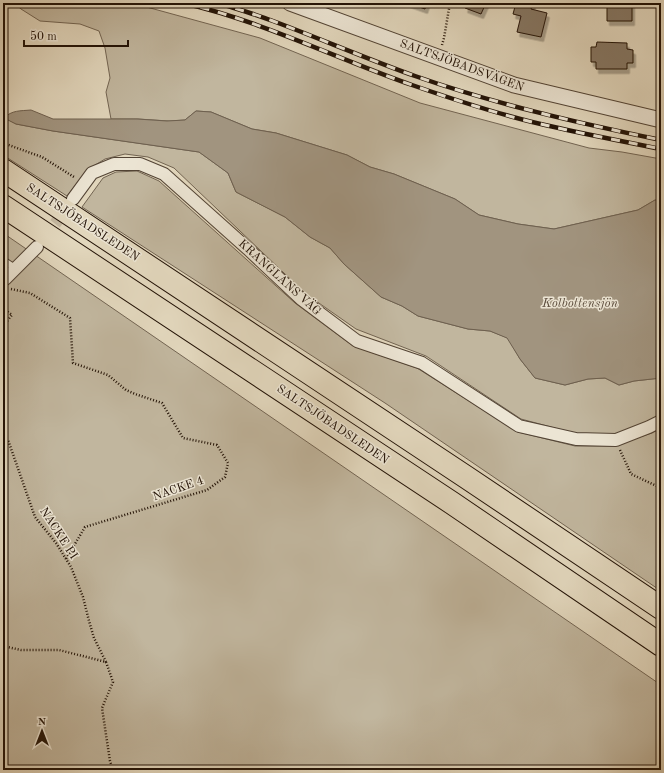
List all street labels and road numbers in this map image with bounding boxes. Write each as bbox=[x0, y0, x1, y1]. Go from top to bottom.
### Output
street label: SALTSJÖBADSVÄGEN bbox=[398, 34, 527, 94]
street label: SALTSJÖBADSLEDEN bbox=[24, 178, 143, 264]
street label: KRANGLANS VÄG bbox=[236, 235, 326, 318]
street label: SALTSJÖBADSLEDEN bbox=[274, 380, 393, 467]
street label: NACKE 4 bbox=[151, 475, 205, 503]
street label: NACKE PI bbox=[37, 505, 79, 562]

